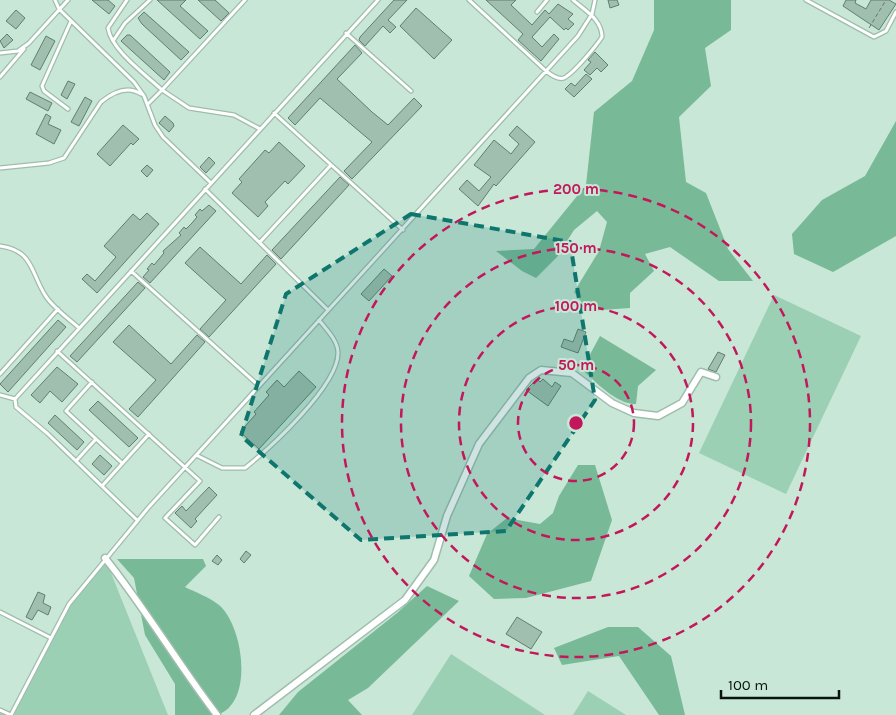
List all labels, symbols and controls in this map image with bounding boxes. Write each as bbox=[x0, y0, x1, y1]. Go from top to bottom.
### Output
text: 200 m bbox=[553, 180, 599, 198]
text: 150 m bbox=[555, 239, 597, 257]
text: 100 m bbox=[555, 297, 597, 315]
text: 50 m bbox=[558, 356, 594, 374]
centre of rings bbox=[567, 414, 585, 432]
scale bar bbox=[721, 668, 838, 700]
text: 100 m bbox=[728, 676, 768, 694]

